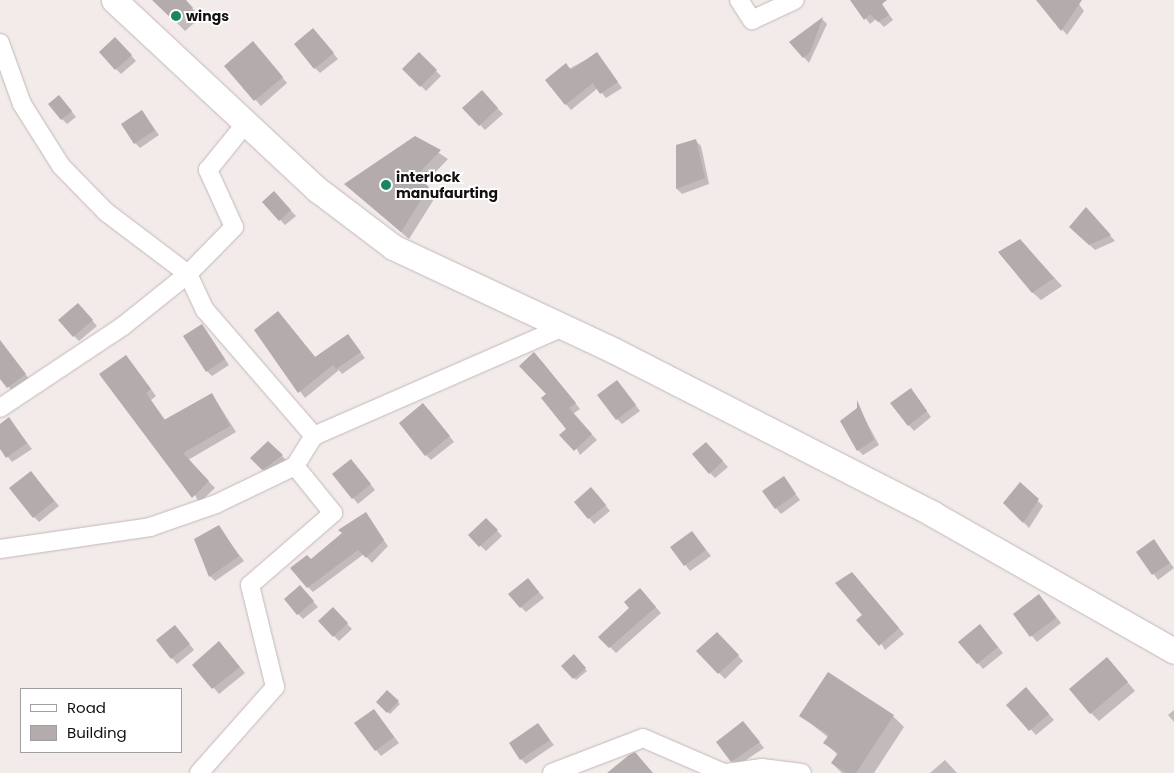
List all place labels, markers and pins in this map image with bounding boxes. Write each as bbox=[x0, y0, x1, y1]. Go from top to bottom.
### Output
place label: wings bbox=[186, 8, 229, 24]
marker: wings bbox=[170, 10, 182, 22]
place label: interlock manufaurting bbox=[396, 169, 498, 202]
marker: interlock manufaurting bbox=[380, 179, 392, 191]

